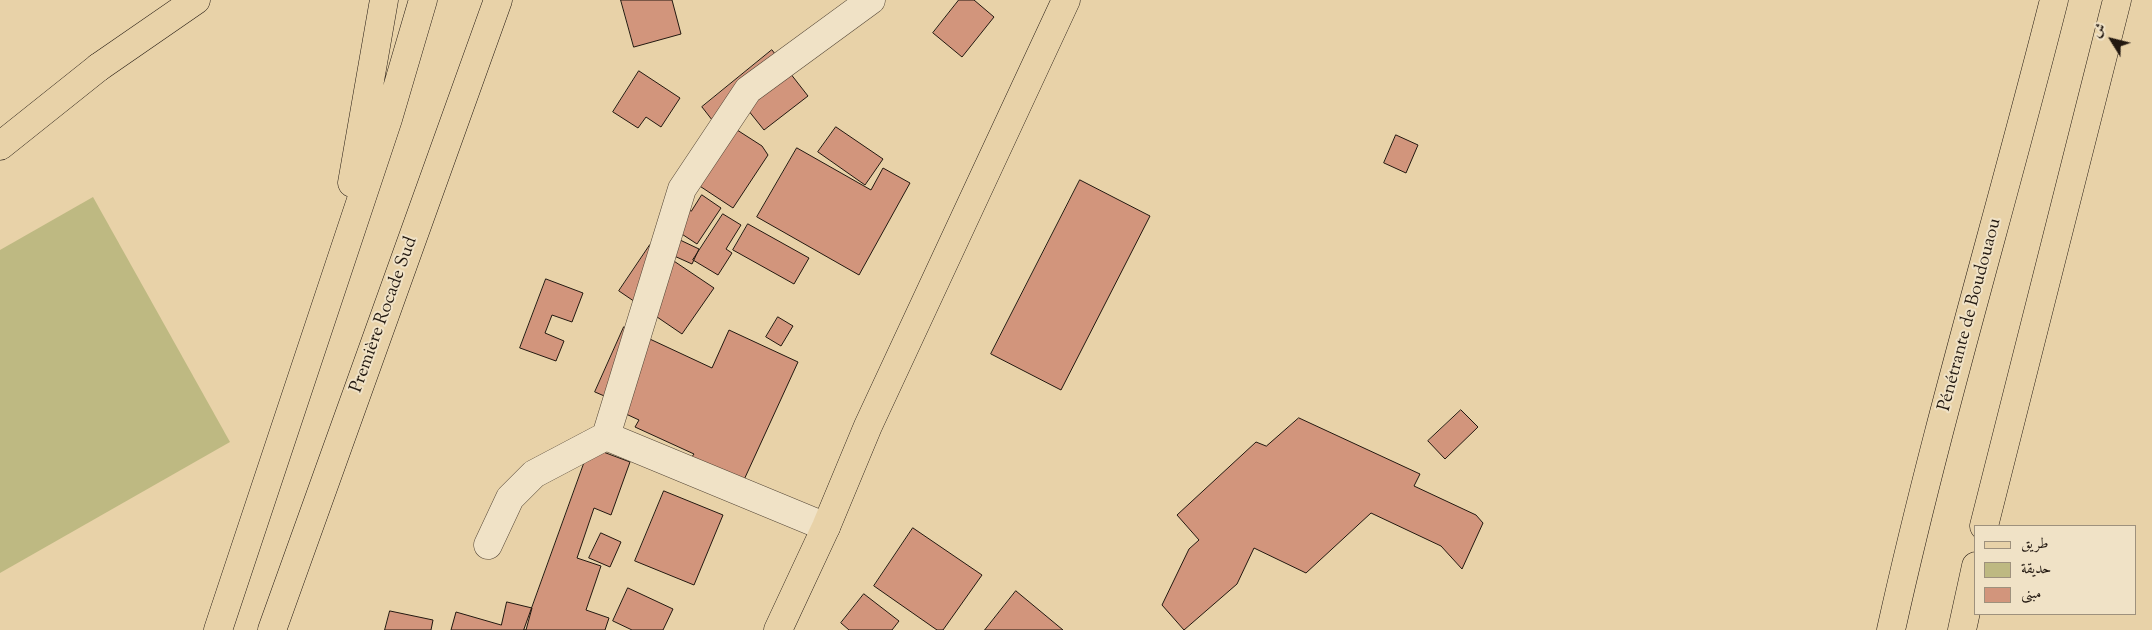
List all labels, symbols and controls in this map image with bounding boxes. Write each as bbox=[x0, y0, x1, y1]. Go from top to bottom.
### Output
north arrow bbox=[2087, 15, 2137, 65]
text: ش bbox=[2088, 20, 2112, 43]
street label: Pénétrante de Boudouaou bbox=[1935, 216, 2007, 414]
street label: Première Rocade Sud bbox=[347, 234, 423, 396]
legend bbox=[1974, 525, 2137, 615]
text: طريق bbox=[2021, 534, 2048, 555]
text: حديقة bbox=[2021, 559, 2051, 580]
text: مبنى bbox=[2021, 584, 2041, 605]

